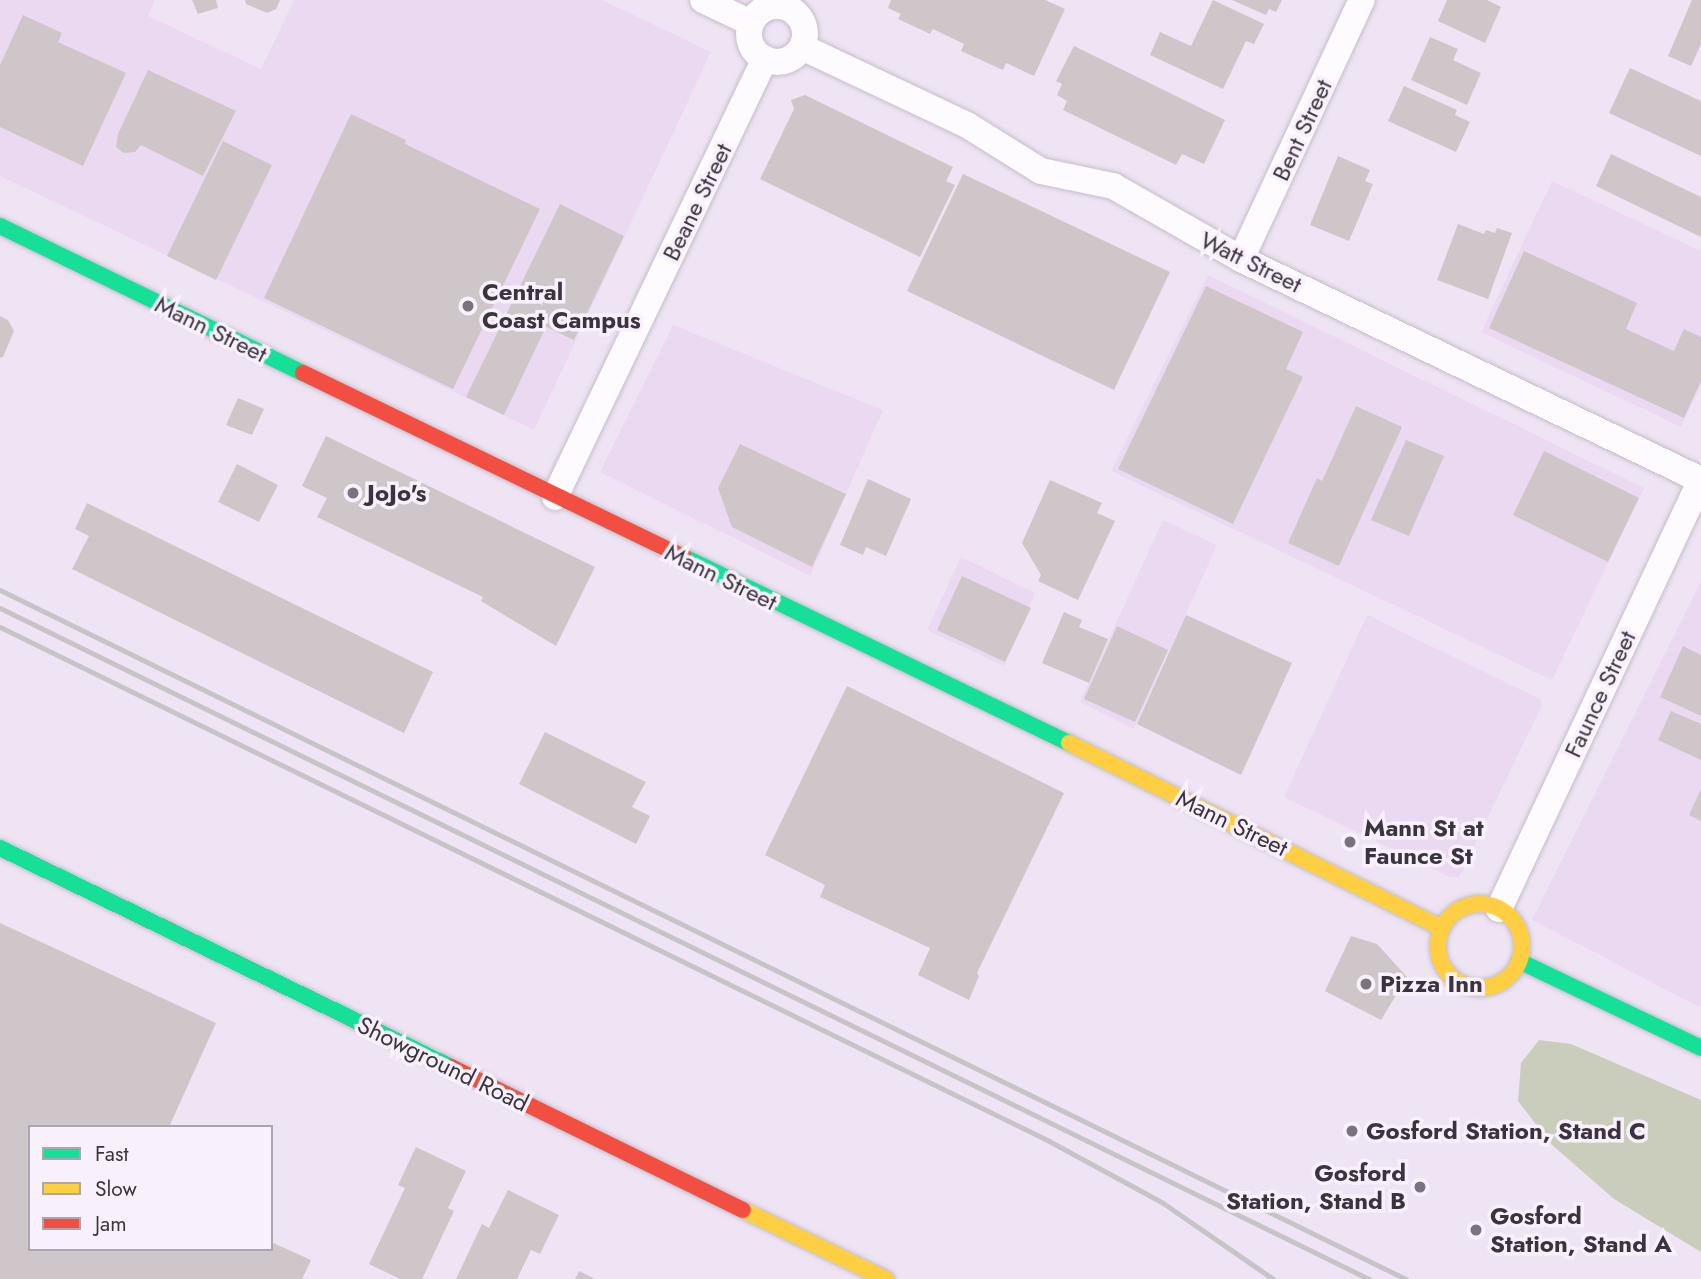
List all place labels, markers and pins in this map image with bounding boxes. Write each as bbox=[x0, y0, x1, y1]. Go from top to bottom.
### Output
place label: Central Coast Campus bbox=[482, 278, 641, 334]
marker: Central Coast Campus bbox=[460, 298, 476, 314]
place label: JoJo's bbox=[367, 479, 426, 507]
marker: JoJo's bbox=[345, 485, 361, 501]
place label: Mann St at Faunce St bbox=[1364, 814, 1484, 870]
marker: Mann St at Faunce St bbox=[1342, 834, 1358, 850]
place label: Pizza Inn bbox=[1380, 970, 1483, 998]
marker: Pizza Inn bbox=[1358, 976, 1374, 992]
place label: Gosford Station, Stand C bbox=[1366, 1117, 1646, 1145]
marker: Gosford Station, Stand C bbox=[1344, 1123, 1360, 1139]
place label: Gosford Station, Stand B bbox=[1226, 1159, 1406, 1215]
marker: Gosford Station, Stand B bbox=[1412, 1179, 1428, 1195]
place label: Gosford Station, Stand A bbox=[1490, 1202, 1672, 1258]
marker: Gosford Station, Stand A bbox=[1468, 1222, 1484, 1238]

